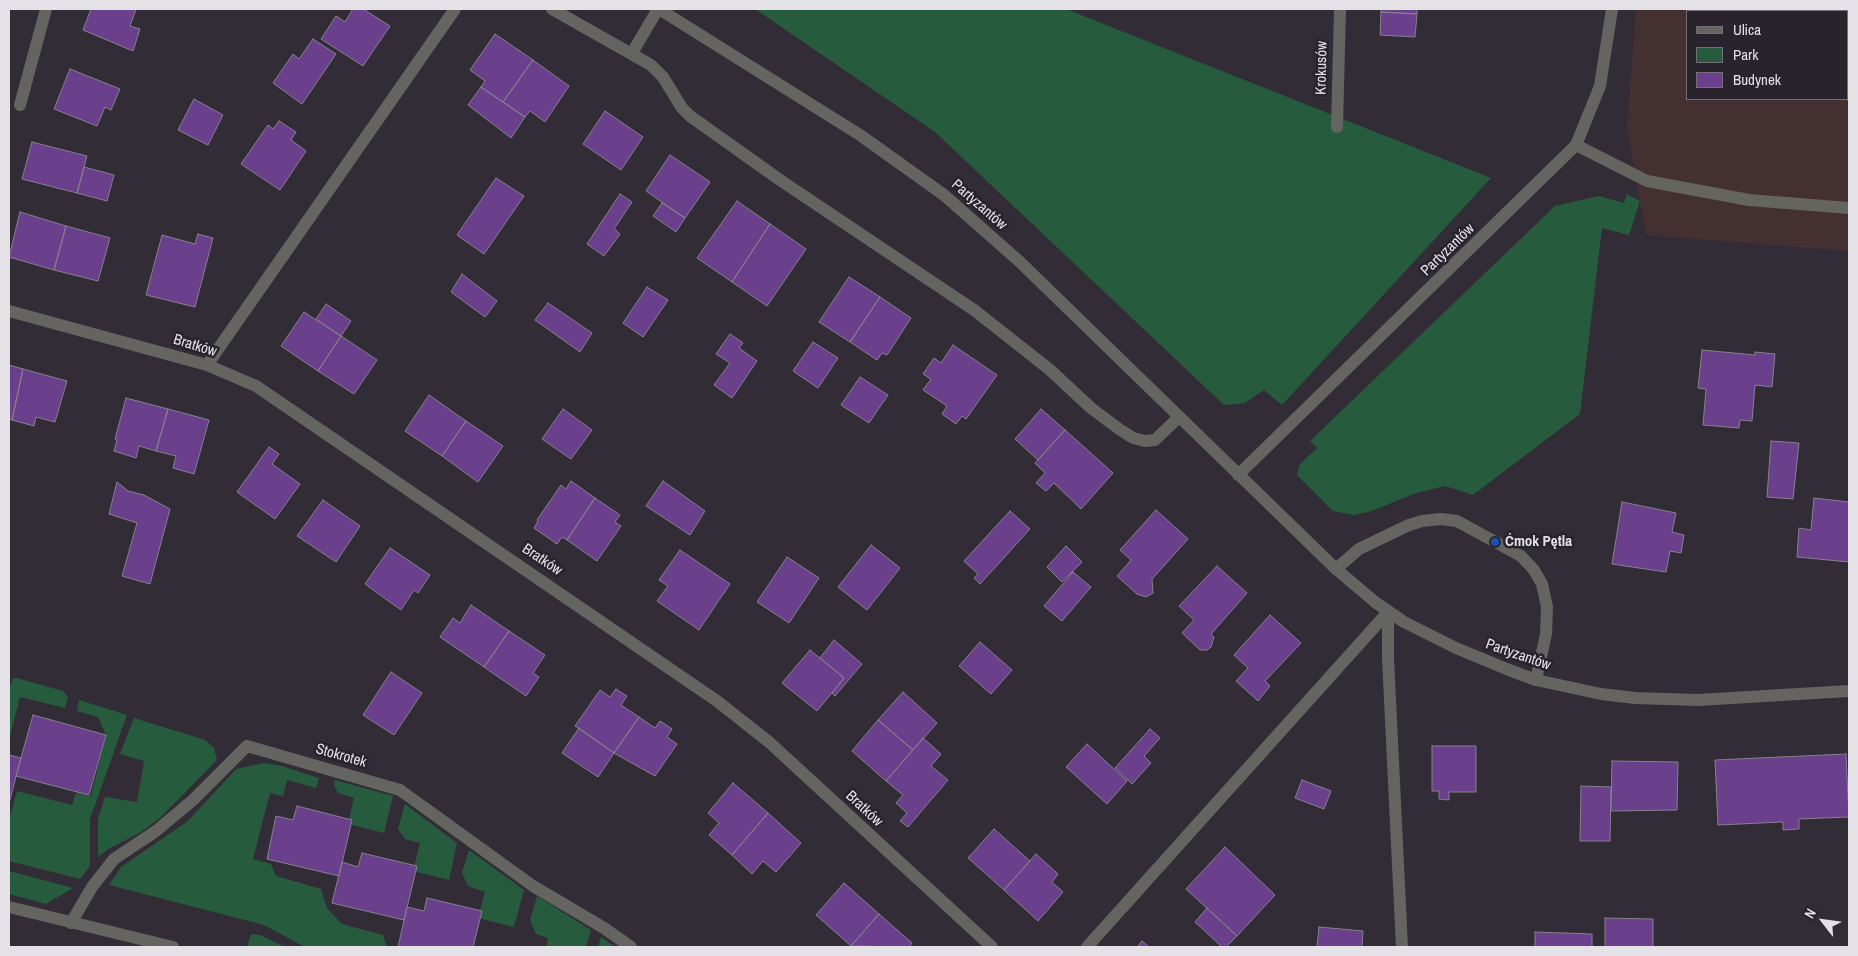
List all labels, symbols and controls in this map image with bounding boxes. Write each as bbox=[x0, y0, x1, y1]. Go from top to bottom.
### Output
legend bbox=[1686, 10, 1848, 100]
text: Ulica bbox=[1733, 19, 1761, 40]
street label: Krokusów bbox=[1313, 41, 1331, 95]
text: Park bbox=[1733, 44, 1758, 65]
text: Budynek bbox=[1733, 69, 1781, 90]
street label: Partyzantów bbox=[948, 176, 1010, 234]
street label: Partyzantów bbox=[1417, 220, 1479, 280]
street label: Bratków bbox=[171, 331, 219, 361]
place label: Ćmok Pętla bbox=[1505, 533, 1572, 551]
marker: Ćmok Pętla bbox=[1489, 536, 1501, 548]
street label: Bratków bbox=[519, 540, 565, 580]
street label: Partyzantów bbox=[1483, 635, 1553, 675]
street label: Stokrotek bbox=[314, 740, 368, 772]
street label: Bratków bbox=[842, 787, 886, 831]
north arrow bbox=[1798, 896, 1848, 946]
text: N bbox=[1800, 905, 1820, 922]

